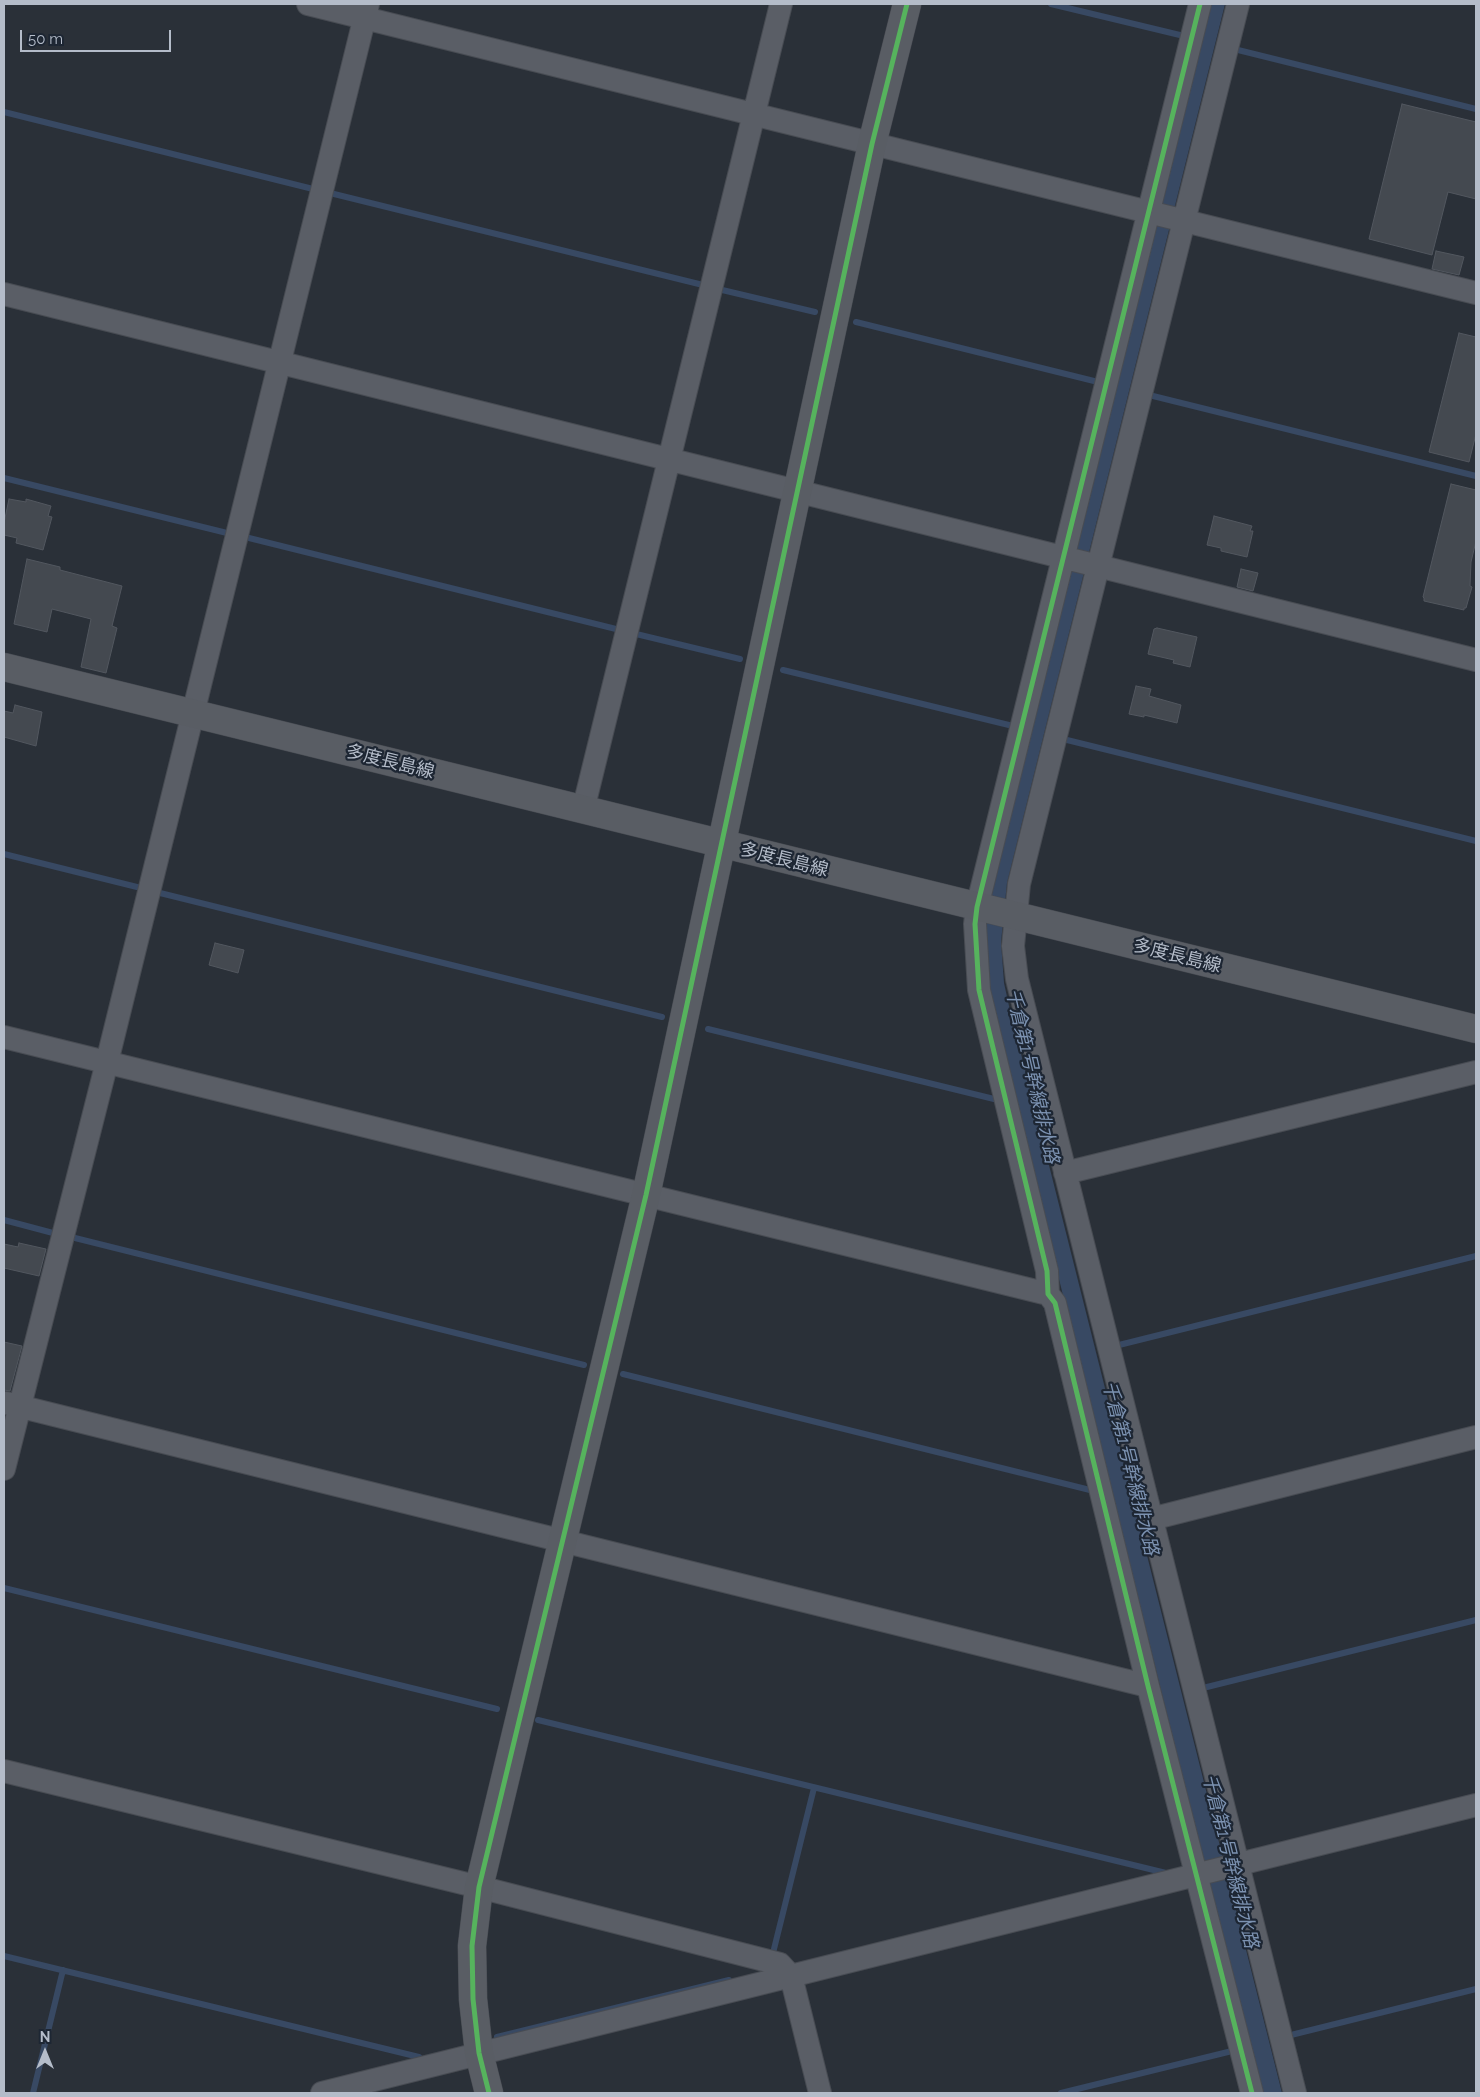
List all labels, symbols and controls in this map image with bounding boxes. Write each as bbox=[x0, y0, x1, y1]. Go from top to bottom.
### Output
scale bar bbox=[22, 20, 174, 52]
text: 50 m bbox=[28, 30, 63, 48]
street label: 多度長島線 bbox=[344, 741, 436, 783]
street label: 多度長島線 bbox=[738, 839, 830, 881]
street label: 多度長島線 bbox=[1131, 935, 1223, 977]
water label: 千倉第1号幹線排水路 bbox=[1001, 986, 1063, 1166]
water label: 千倉第1号幹線排水路 bbox=[1097, 1379, 1163, 1557]
water label: 千倉第1号幹線排水路 bbox=[1197, 1772, 1263, 1950]
north arrow bbox=[20, 2027, 70, 2077]
text: N bbox=[40, 2029, 50, 2045]

